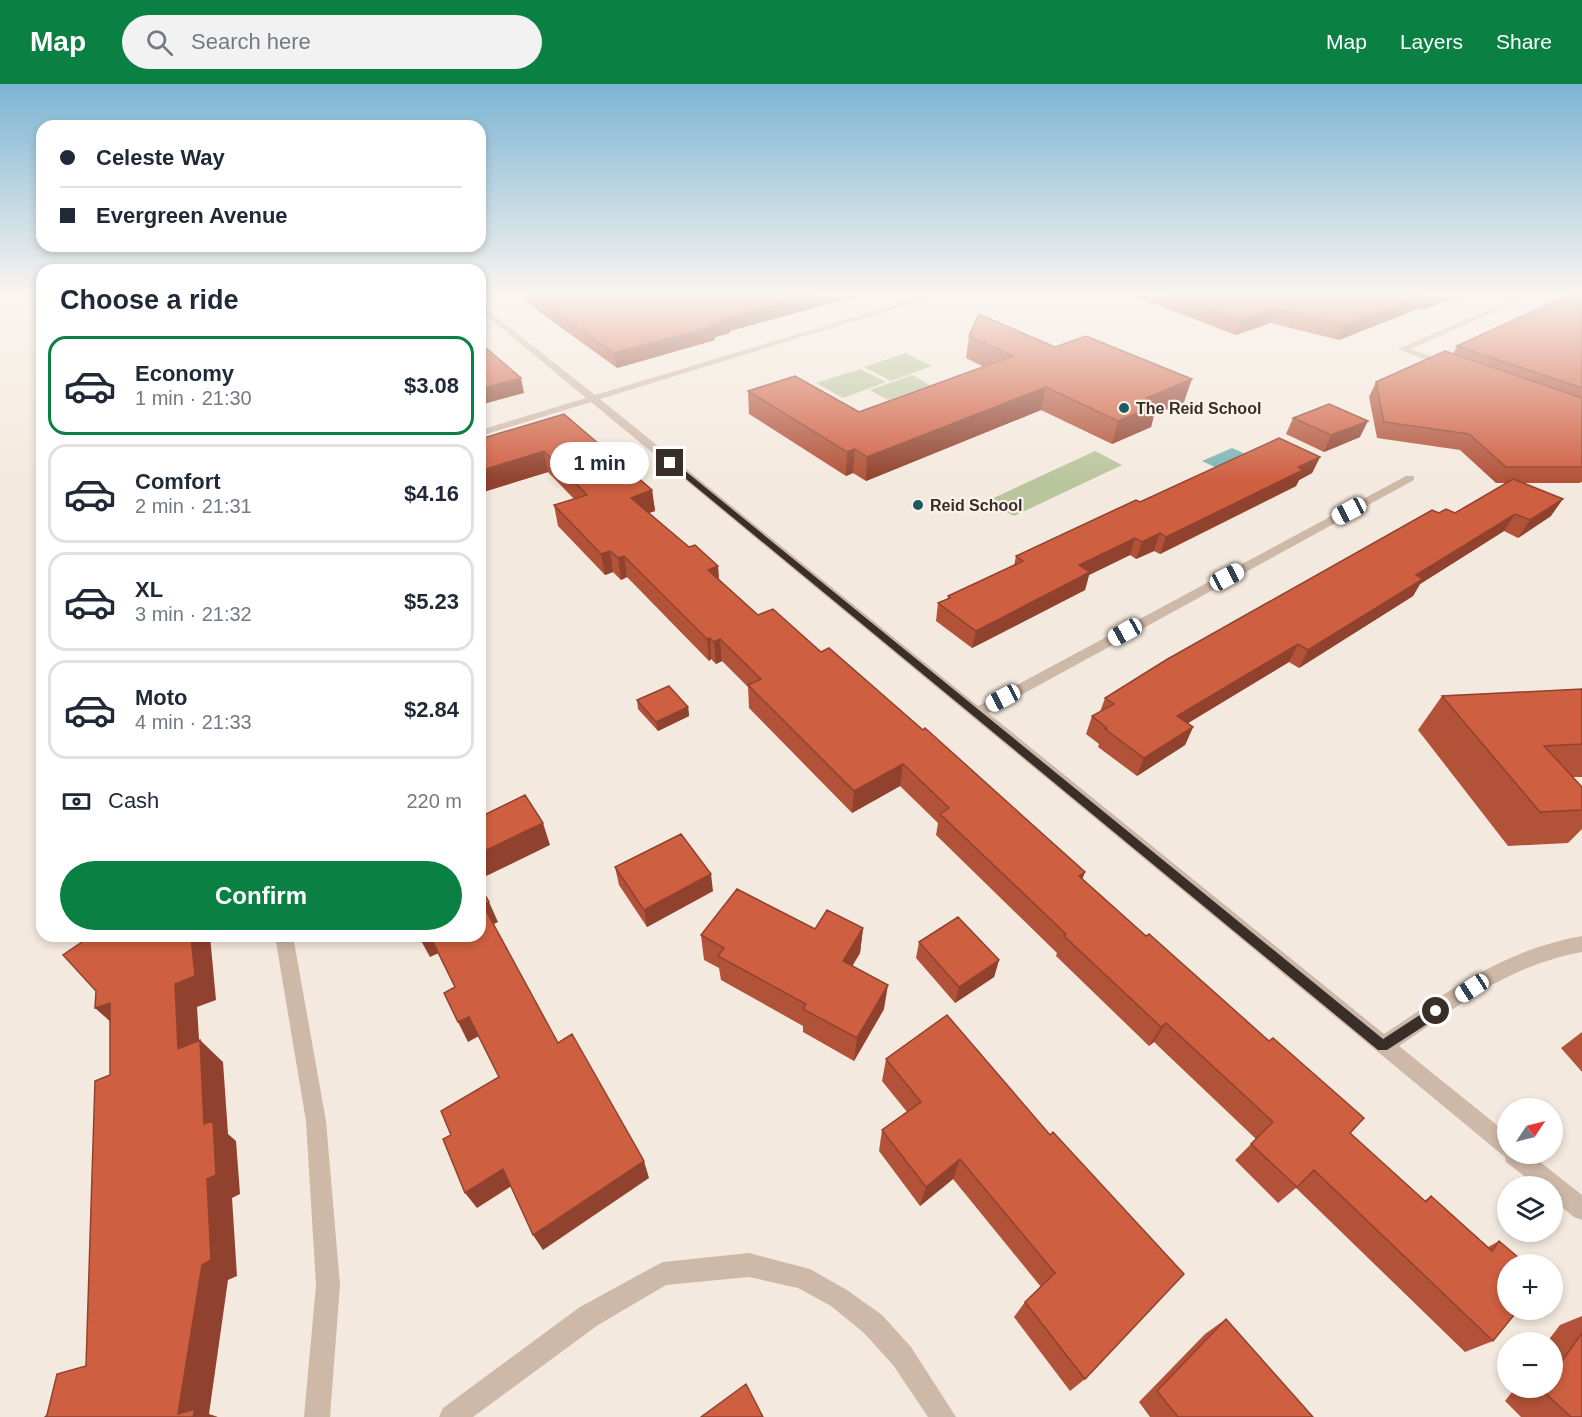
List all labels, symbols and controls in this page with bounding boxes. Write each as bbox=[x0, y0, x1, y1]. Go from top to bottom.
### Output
search box bbox=[122, 15, 542, 69]
text: Map bbox=[30, 26, 86, 57]
icon: search bbox=[143, 26, 176, 59]
text: Search here bbox=[191, 29, 311, 54]
text: Map bbox=[1326, 30, 1367, 53]
text: Layers bbox=[1400, 30, 1463, 53]
text: Share bbox=[1496, 30, 1552, 53]
text: Celeste Way bbox=[96, 145, 225, 170]
text: Evergreen Avenue bbox=[96, 203, 288, 228]
text: Choose a ride bbox=[60, 285, 239, 315]
icon: car bbox=[63, 359, 117, 413]
text: Economy bbox=[135, 361, 234, 386]
text: $3.08 bbox=[404, 373, 459, 398]
text: 1 min · 21:30 bbox=[135, 387, 252, 409]
place label: The Reid School bbox=[1136, 400, 1261, 417]
marker: The Reid School bbox=[1117, 401, 1131, 415]
callout: 1 min bbox=[550, 442, 649, 484]
route end bbox=[656, 449, 683, 476]
text: 1 min bbox=[573, 452, 626, 474]
icon: car bbox=[63, 467, 117, 521]
text: Comfort bbox=[135, 469, 221, 494]
text: $4.16 bbox=[404, 481, 459, 506]
text: 2 min · 21:31 bbox=[135, 495, 252, 517]
car bbox=[1329, 495, 1369, 527]
place label: Reid School bbox=[930, 497, 1022, 514]
marker: Reid School bbox=[911, 498, 925, 512]
car bbox=[1207, 561, 1247, 593]
icon: car bbox=[63, 575, 117, 629]
text: XL bbox=[135, 577, 163, 602]
text: $5.23 bbox=[404, 589, 459, 614]
text: 3 min · 21:32 bbox=[135, 603, 252, 625]
car bbox=[1105, 615, 1145, 649]
car bbox=[983, 682, 1023, 714]
icon: car bbox=[63, 683, 117, 737]
text: Moto bbox=[135, 685, 188, 710]
text: $2.84 bbox=[404, 697, 459, 722]
text: 4 min · 21:33 bbox=[135, 711, 252, 733]
icon: cash bbox=[60, 785, 93, 818]
text: Cash bbox=[108, 788, 159, 813]
text: 220 m bbox=[406, 790, 462, 812]
button: Confirm bbox=[60, 861, 462, 930]
car bbox=[1452, 971, 1492, 1005]
route start bbox=[1422, 997, 1449, 1024]
north arrow bbox=[1497, 1098, 1563, 1164]
map controls bbox=[1497, 1098, 1563, 1398]
button: layers bbox=[1497, 1176, 1563, 1242]
button: + bbox=[1497, 1254, 1563, 1320]
button: − bbox=[1497, 1332, 1563, 1398]

